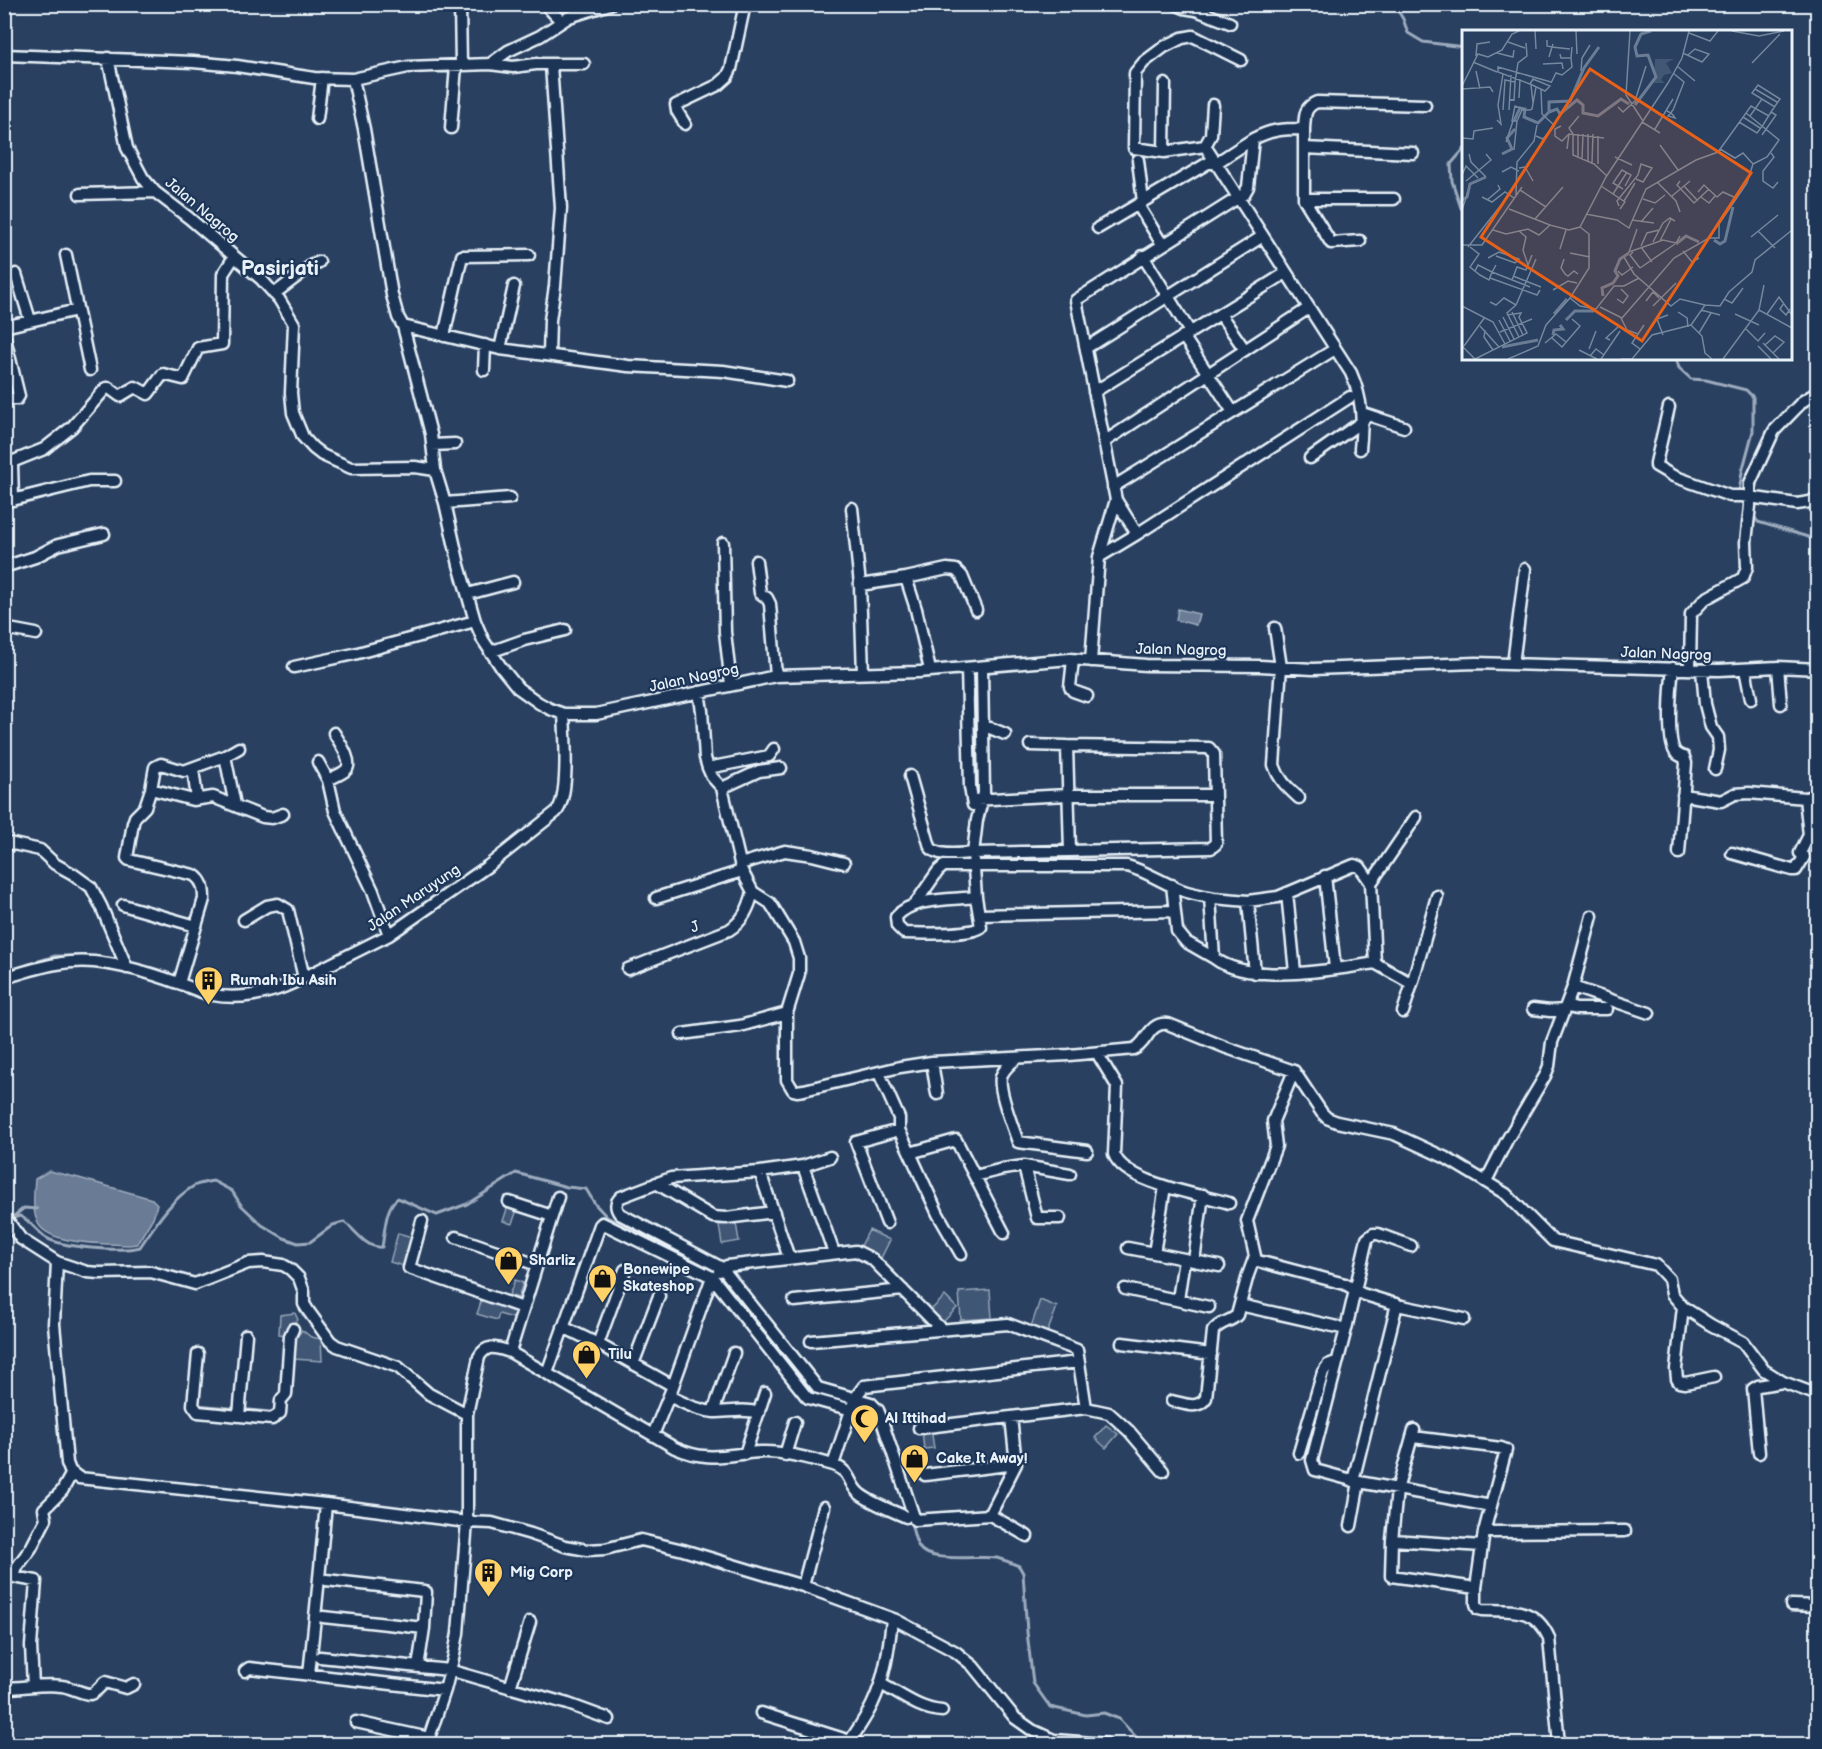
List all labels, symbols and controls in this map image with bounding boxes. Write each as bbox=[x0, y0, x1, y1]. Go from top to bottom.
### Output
inset map bbox=[1462, 30, 1792, 360]
street label: Jalan Nagrog bbox=[161, 173, 243, 247]
district label: Pasirjati bbox=[241, 256, 319, 281]
street label: Jalan Nagrog bbox=[1135, 640, 1227, 660]
street label: Jalan Nagrog bbox=[1620, 643, 1712, 665]
street label: Jalan Nagrog bbox=[648, 659, 740, 697]
street label: Jalan Maruyung bbox=[364, 860, 464, 936]
street label: J bbox=[688, 916, 703, 937]
building icon: Rumah Ibu Asih bbox=[193, 964, 225, 1006]
place label: Rumah Ibu Asih bbox=[230, 971, 337, 990]
shop icon: Sharliz bbox=[492, 1244, 524, 1286]
place label: Sharliz bbox=[529, 1251, 576, 1270]
place label: Bonewipe Skateshop bbox=[623, 1260, 695, 1296]
shop icon: Bonewipe Skateshop bbox=[586, 1262, 618, 1304]
shop icon: Tilu bbox=[571, 1338, 603, 1380]
place label: Tilu bbox=[608, 1345, 632, 1364]
mosque icon: Al Ittihad bbox=[848, 1402, 880, 1444]
place label: Al Ittihad bbox=[884, 1409, 946, 1428]
shop icon: Cake It Away! bbox=[899, 1442, 931, 1484]
place label: Cake It Away! bbox=[936, 1449, 1028, 1468]
building icon: Mig Corp bbox=[473, 1556, 505, 1598]
place label: Mig Corp bbox=[510, 1563, 573, 1582]

